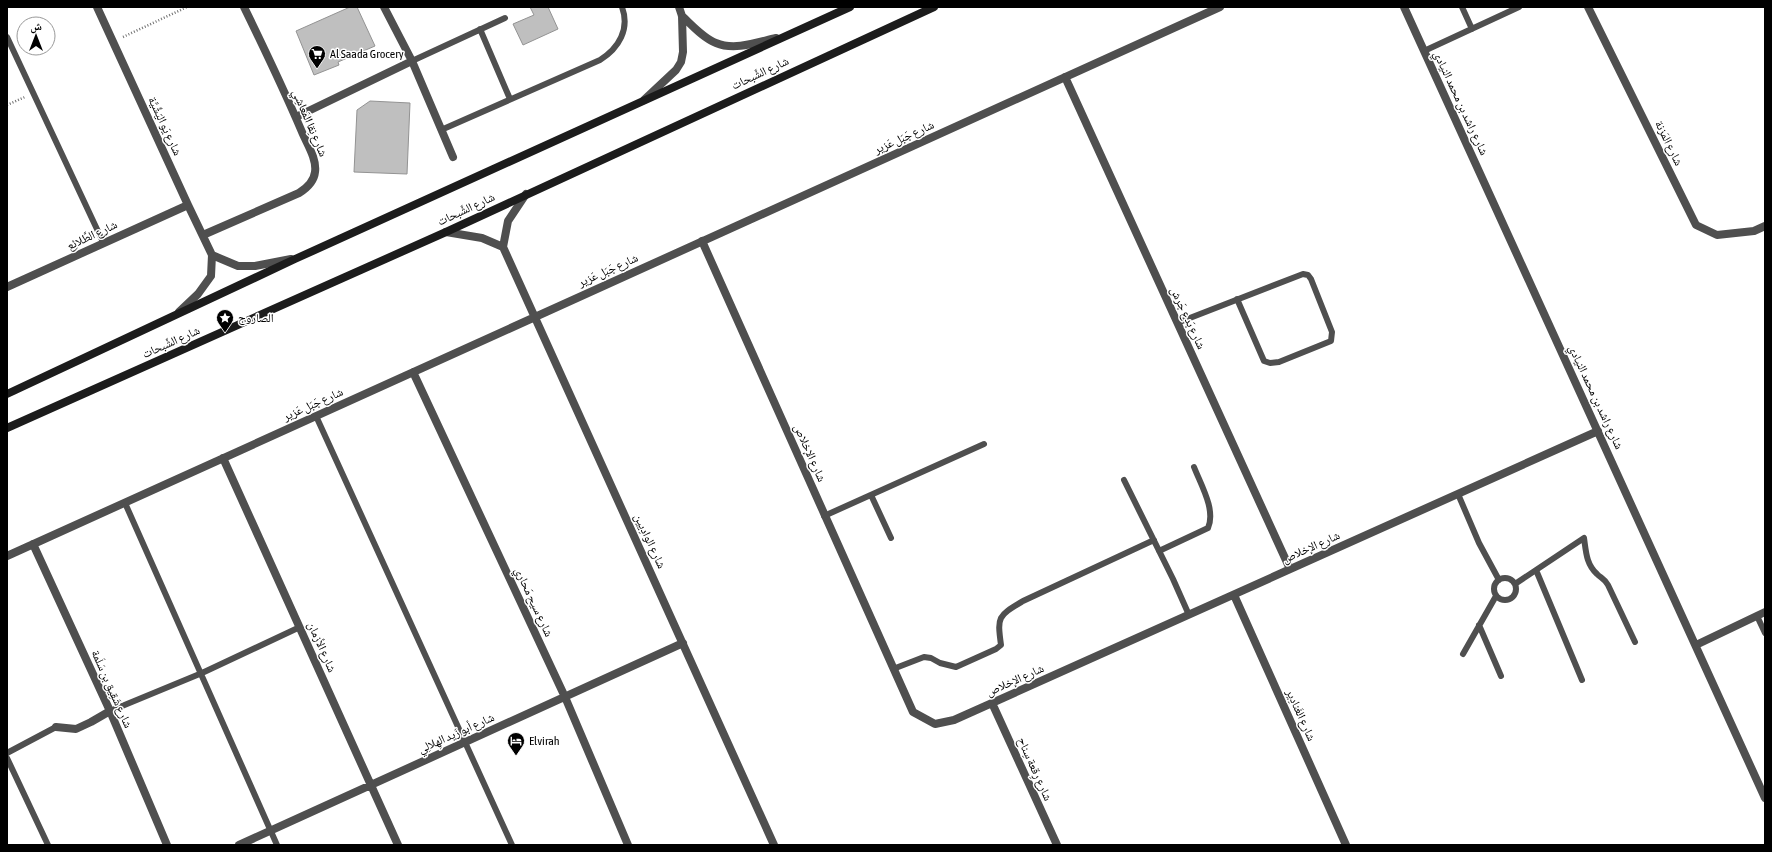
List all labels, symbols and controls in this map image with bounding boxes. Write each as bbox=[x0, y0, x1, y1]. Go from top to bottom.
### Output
north arrow bbox=[16, 16, 56, 56]
text: ش bbox=[30, 20, 42, 34]
supermarket icon: Al Saada Grocery bbox=[307, 44, 327, 69]
place label: Al Saada Grocery bbox=[330, 47, 404, 61]
street label: شارع راشد بن محمد النيادي bbox=[1428, 49, 1491, 159]
street label: شارع الشَّبحات bbox=[729, 54, 791, 93]
street label: شارع نِقا المَعاشِي bbox=[287, 87, 330, 160]
street label: شارع يَو اليَشِّيَّة bbox=[144, 94, 185, 158]
street label: شارع جَبَل عَزير bbox=[871, 118, 937, 158]
street label: شارع المَزنة bbox=[1651, 118, 1686, 168]
street label: شارع الشَّبحات bbox=[435, 190, 497, 229]
street label: شارع الطَّلائِع bbox=[65, 217, 120, 254]
street label: شارع جَبَل عَزير bbox=[575, 251, 641, 291]
street label: شارع بَدع جَرش bbox=[1167, 285, 1209, 352]
place icon: الصاروج bbox=[215, 308, 235, 333]
place label: الصاروج bbox=[238, 311, 274, 325]
street label: شارع الشَّبحات bbox=[140, 323, 202, 362]
street label: شارع راشد بن محمد النيادي bbox=[1563, 343, 1626, 453]
street label: شارع جَبَل عَزير bbox=[280, 385, 346, 425]
street label: شارع الإخلاص bbox=[790, 422, 829, 484]
street label: شارع الوادِيين bbox=[630, 511, 669, 571]
street label: شارع الإخلاص bbox=[1280, 528, 1342, 567]
street label: شارع سيح مَحاري bbox=[509, 565, 556, 640]
street label: شارع الأزمان bbox=[304, 620, 339, 675]
street label: شارع شَقِيق بن سَلَمة bbox=[88, 648, 135, 731]
street label: شارع الإخلاص bbox=[984, 661, 1046, 700]
street label: شارع الغَنادِير bbox=[1282, 686, 1319, 744]
street label: شارع أبو زَيد الهِلالِي bbox=[416, 710, 498, 759]
hotel icon: Elvirah bbox=[506, 731, 526, 756]
place label: Elvirah bbox=[529, 734, 560, 748]
street label: شارع رِقعة سِناح bbox=[1013, 735, 1055, 804]

